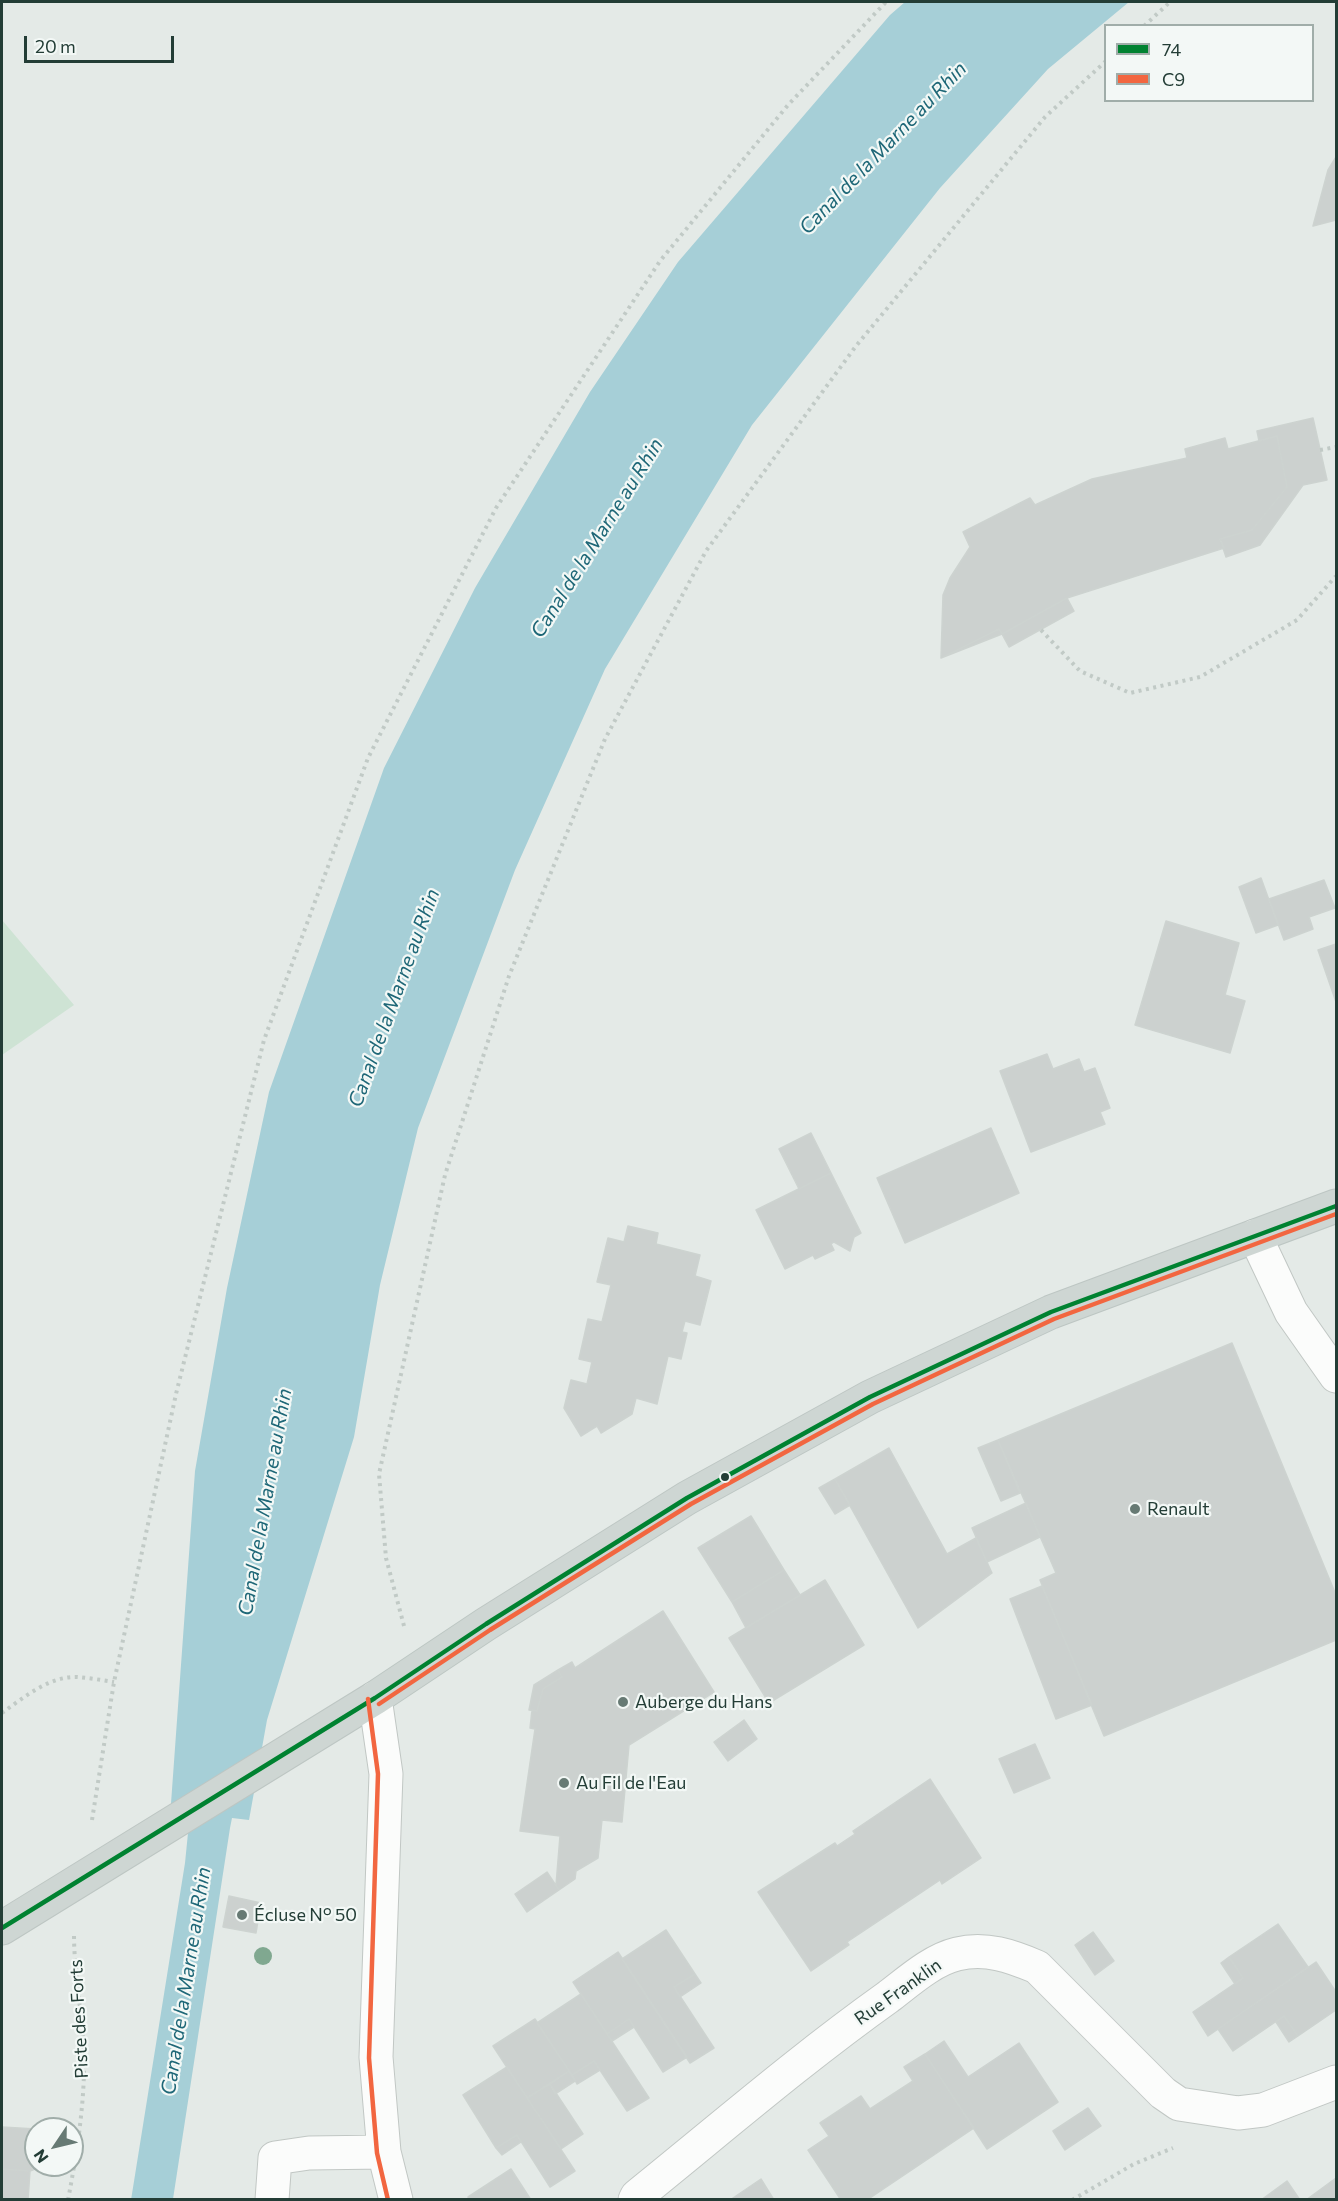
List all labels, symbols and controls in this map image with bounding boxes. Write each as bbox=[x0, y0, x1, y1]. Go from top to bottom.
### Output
scale bar bbox=[27, 24, 177, 62]
legend bbox=[1104, 24, 1314, 102]
text: 20 m bbox=[35, 35, 76, 57]
text: 74 bbox=[1162, 38, 1181, 60]
water label: Canal de la Marne au Rhin bbox=[794, 57, 972, 239]
text: C9 bbox=[1162, 68, 1185, 90]
water label: Canal de la Marne au Rhin bbox=[526, 434, 668, 642]
water label: Canal de la Marne au Rhin bbox=[343, 886, 445, 1110]
water label: Canal de la Marne au Rhin bbox=[233, 1386, 297, 1618]
unlabelled marker bbox=[719, 1471, 731, 1483]
place label: Renault bbox=[1147, 1498, 1210, 1520]
marker: Renault bbox=[1128, 1502, 1142, 1516]
place label: Auberge du Hans bbox=[635, 1691, 772, 1713]
marker: Auberge du Hans bbox=[616, 1695, 630, 1709]
place label: Au Fil de l'Eau bbox=[576, 1772, 686, 1794]
marker: Au Fil de l'Eau bbox=[557, 1776, 571, 1790]
water label: Canal de la Marne au Rhin bbox=[156, 1865, 216, 2097]
place label: Écluse N° 50 bbox=[254, 1904, 357, 1926]
marker: Écluse N° 50 bbox=[235, 1908, 249, 1922]
street label: Rue Franklin bbox=[850, 1954, 946, 2030]
street label: Piste des Forts bbox=[65, 1959, 93, 2079]
north arrow bbox=[24, 2117, 84, 2177]
text: N bbox=[29, 2146, 52, 2167]

